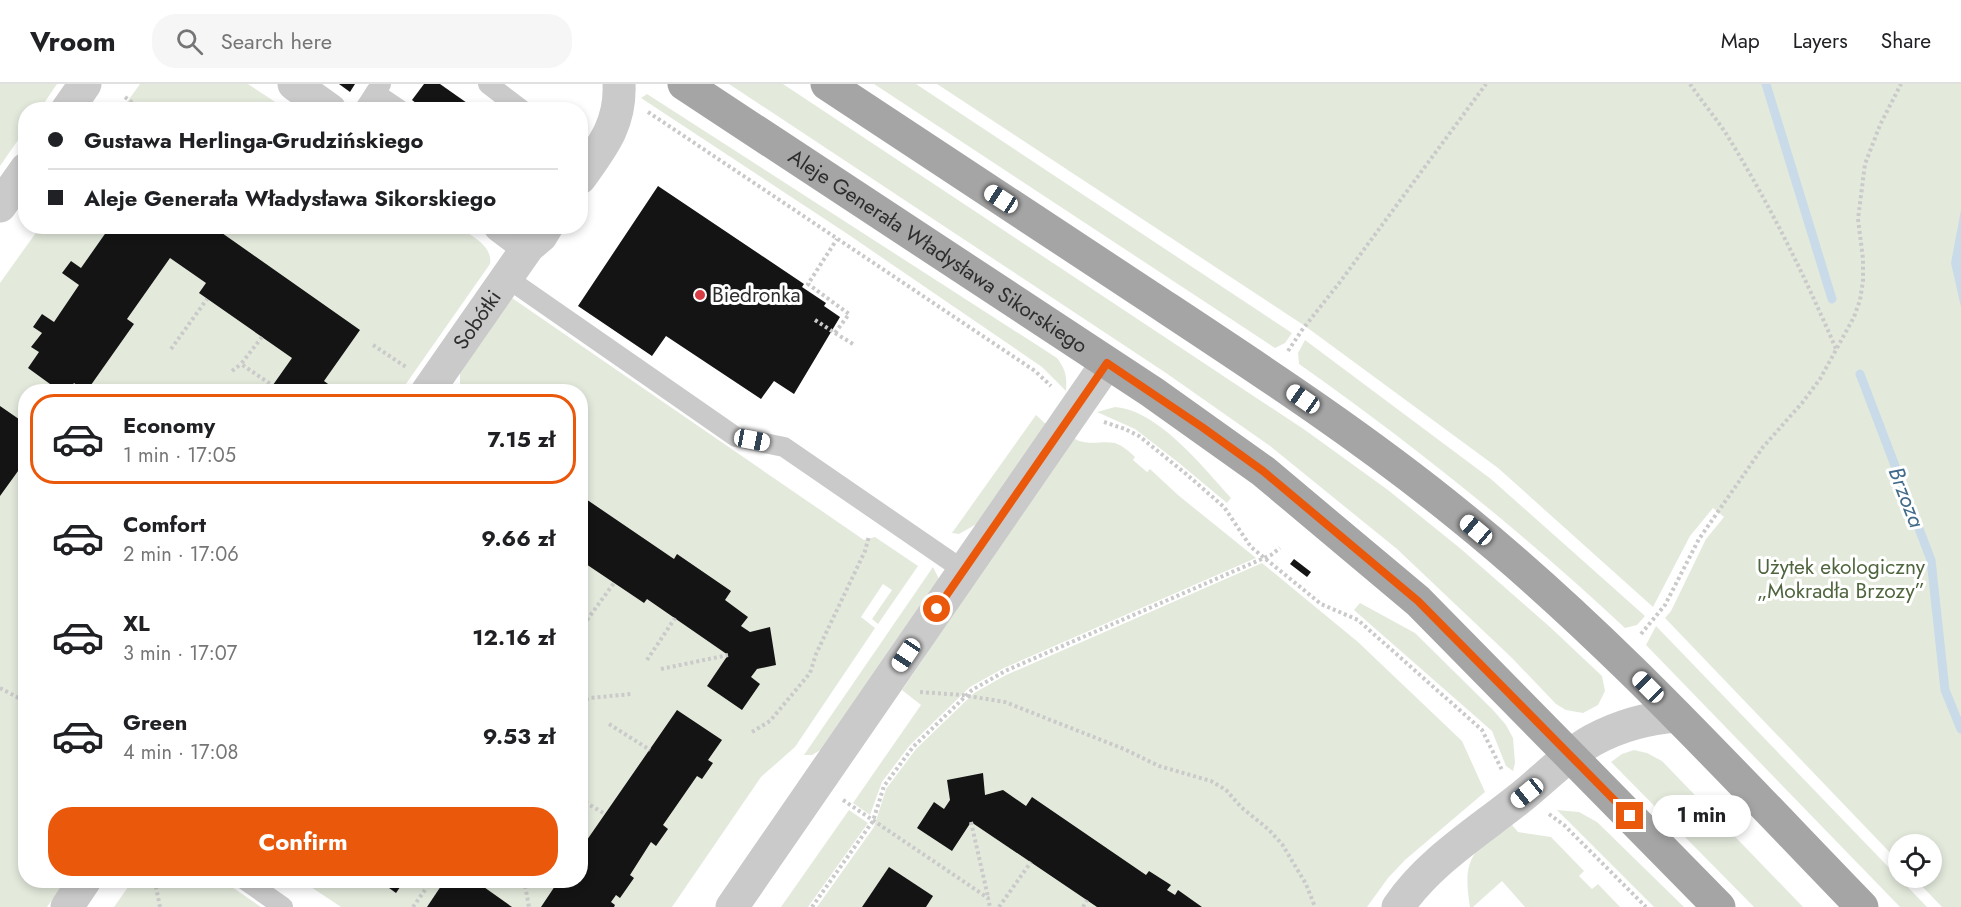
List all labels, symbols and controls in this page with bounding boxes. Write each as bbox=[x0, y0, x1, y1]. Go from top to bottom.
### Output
search box bbox=[152, 14, 572, 68]
text: Vroom bbox=[30, 21, 116, 62]
icon: search bbox=[173, 25, 206, 58]
text: Search here bbox=[221, 25, 332, 57]
text: Map bbox=[1721, 26, 1760, 56]
text: Layers bbox=[1793, 26, 1848, 56]
text: Share bbox=[1881, 26, 1931, 56]
text: Gustawa Herlinga-Grudzińskiego bbox=[84, 124, 423, 156]
street label: Aleje Generała Władysława Sikorskiego bbox=[782, 142, 1093, 361]
text: Aleje Generała Władysława Sikorskiego bbox=[84, 182, 496, 214]
car bbox=[981, 182, 1021, 216]
place label: Biedronka bbox=[712, 280, 801, 310]
street label: Sobótki bbox=[446, 284, 509, 356]
marker: Biedronka bbox=[693, 288, 707, 302]
car bbox=[1283, 381, 1323, 417]
text: Economy bbox=[123, 409, 215, 441]
icon: car bbox=[51, 412, 105, 466]
text: 7.15 zł bbox=[487, 423, 555, 455]
car bbox=[733, 428, 771, 452]
text: 1 min · 17:05 bbox=[123, 441, 236, 470]
water label: Brzoza bbox=[1881, 462, 1933, 532]
text: Comfort bbox=[123, 508, 206, 540]
icon: car bbox=[51, 511, 105, 565]
car bbox=[1456, 512, 1496, 548]
text: 9.66 zł bbox=[481, 522, 555, 554]
text: 2 min · 17:06 bbox=[123, 540, 239, 569]
park label: Użytek ekologiczny „Mokradła Brzozy” bbox=[1757, 552, 1926, 606]
route start bbox=[923, 595, 950, 622]
text: XL bbox=[123, 607, 150, 639]
icon: car bbox=[51, 610, 105, 664]
text: 12.16 zł bbox=[472, 621, 555, 653]
car bbox=[888, 635, 924, 675]
text: 3 min · 17:07 bbox=[123, 639, 237, 668]
car bbox=[1629, 668, 1667, 706]
text: Green bbox=[123, 706, 187, 738]
icon: car bbox=[51, 709, 105, 763]
text: 9.53 zł bbox=[483, 720, 555, 752]
text: 4 min · 17:08 bbox=[123, 738, 238, 767]
car bbox=[1507, 775, 1547, 811]
callout: 1 min bbox=[1651, 795, 1750, 837]
text: 1 min bbox=[1677, 801, 1726, 830]
route end bbox=[1616, 802, 1643, 829]
button: Confirm bbox=[48, 807, 558, 876]
map controls bbox=[1888, 834, 1942, 888]
button: locate bbox=[1888, 834, 1942, 888]

